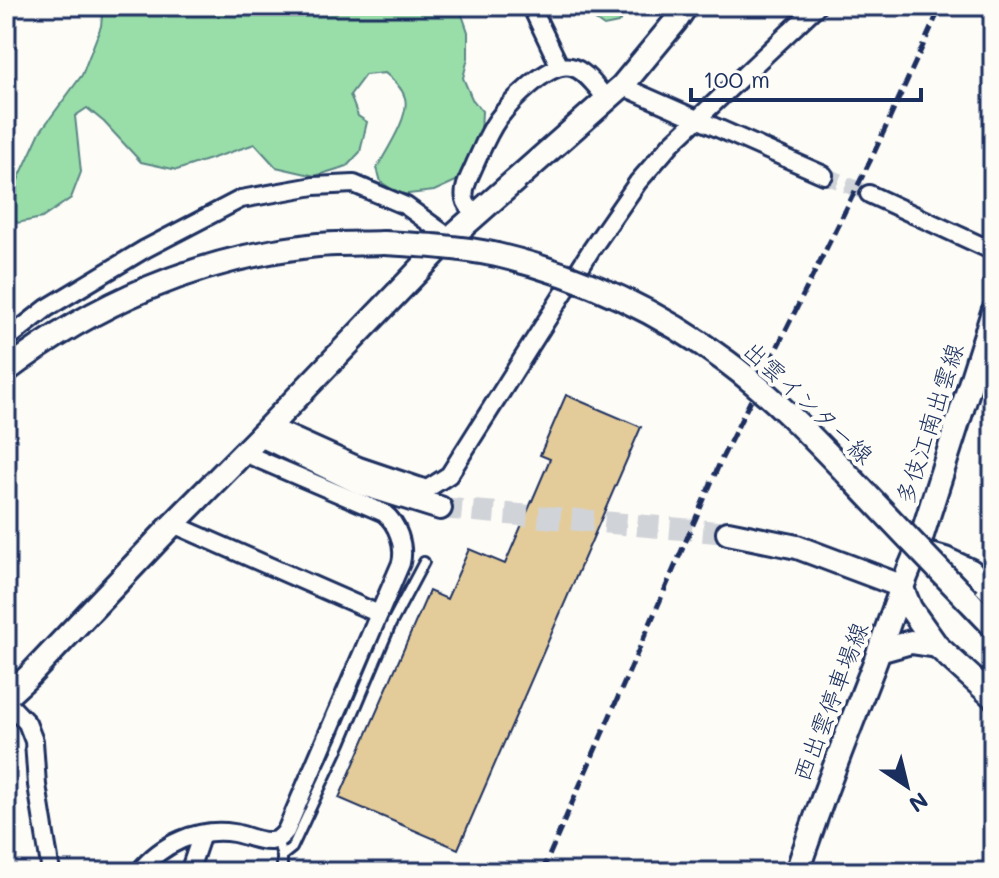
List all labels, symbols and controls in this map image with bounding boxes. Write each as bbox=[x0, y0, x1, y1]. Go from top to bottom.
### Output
scale bar bbox=[691, 52, 921, 102]
text: 100 m bbox=[703, 63, 770, 94]
street label: 出雲インター線 bbox=[737, 334, 881, 470]
street label: 多伎江南出雲線 bbox=[888, 339, 969, 508]
street label: 西出雲停車場線 bbox=[785, 617, 874, 785]
north arrow bbox=[867, 746, 947, 826]
text: N bbox=[904, 786, 934, 819]

